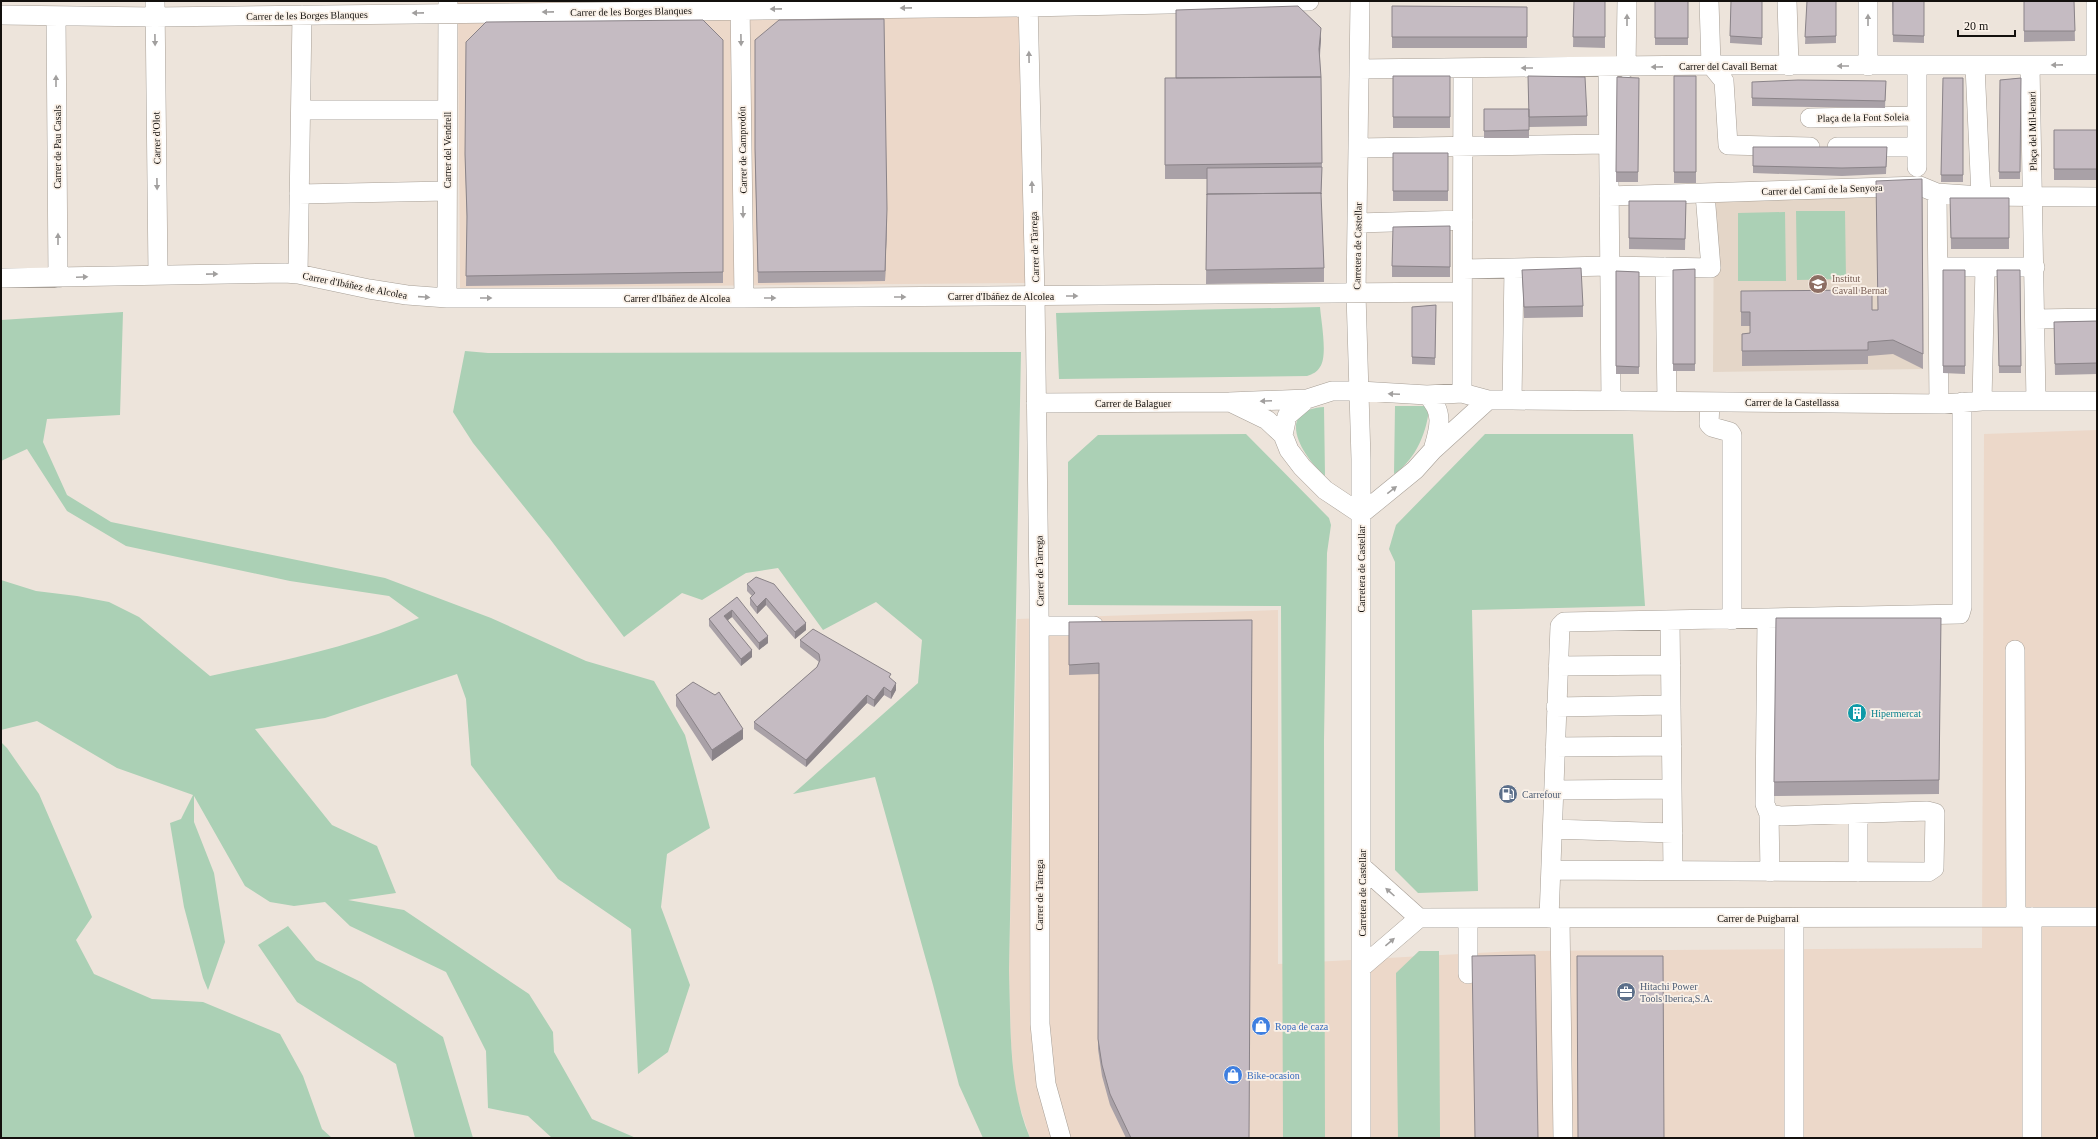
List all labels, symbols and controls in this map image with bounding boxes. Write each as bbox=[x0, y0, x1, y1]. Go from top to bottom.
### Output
street label: Carrer de les Borges Blanques bbox=[570, 5, 692, 18]
one-way arrow bbox=[899, 5, 912, 11]
one-way arrow bbox=[769, 6, 782, 12]
street label: Carrer de les Borges Blanques bbox=[246, 9, 368, 22]
one-way arrow bbox=[541, 9, 554, 15]
one-way arrow bbox=[412, 10, 424, 17]
scale bar bbox=[1958, 12, 2015, 38]
one-way arrow bbox=[1624, 13, 1630, 26]
one-way arrow bbox=[1865, 13, 1871, 26]
text: 20 m bbox=[1964, 19, 1989, 33]
one-way arrow bbox=[152, 34, 158, 47]
one-way arrow bbox=[738, 34, 744, 47]
one-way arrow bbox=[1026, 50, 1032, 63]
street label: Carrer del Cavall Bernat bbox=[1679, 61, 1777, 72]
one-way arrow bbox=[2051, 62, 2063, 69]
one-way arrow bbox=[1836, 63, 1849, 69]
one-way arrow bbox=[1650, 64, 1663, 70]
one-way arrow bbox=[1520, 65, 1533, 71]
one-way arrow bbox=[53, 75, 60, 87]
street label: Plaça del Mil-lenari bbox=[2026, 91, 2039, 171]
street label: Carrer de Pau Casals bbox=[52, 105, 63, 189]
street label: Carrer de Camprodón bbox=[736, 106, 749, 194]
street label: Carrer d'Olot bbox=[151, 111, 162, 164]
street label: Plaça de la Font Soleia bbox=[1817, 111, 1909, 124]
street label: Carrer del Vendrell bbox=[442, 112, 453, 188]
one-way arrow bbox=[154, 178, 160, 191]
one-way arrow bbox=[1029, 181, 1036, 193]
street label: Carrer del Camí de la Senyora bbox=[1761, 182, 1883, 197]
street label: Carretera de Castellar bbox=[1351, 202, 1364, 290]
one-way arrow bbox=[740, 206, 746, 219]
street label: Carrer de Tàrrega bbox=[1028, 211, 1041, 283]
one-way arrow bbox=[55, 232, 61, 245]
street label: Carrer d'Ibáñez de Alcolea bbox=[302, 270, 409, 301]
one-way arrow bbox=[206, 271, 219, 277]
school or university icon: Institut Cavall Bernat bbox=[1807, 273, 1829, 295]
place label: Institut Cavall Bernat bbox=[1832, 273, 1887, 296]
one-way arrow bbox=[76, 274, 89, 280]
street label: Carrer d'Ibáñez de Alcolea bbox=[948, 291, 1055, 302]
one-way arrow bbox=[418, 293, 430, 300]
street label: Carrer d'Ibáñez de Alcolea bbox=[624, 293, 731, 304]
one-way arrow bbox=[1066, 293, 1079, 299]
one-way arrow bbox=[894, 294, 907, 300]
one-way arrow bbox=[480, 295, 493, 301]
one-way arrow bbox=[764, 295, 777, 301]
one-way arrow bbox=[1387, 390, 1400, 397]
one-way arrow bbox=[1260, 397, 1272, 404]
street label: Carrer de la Castellassa bbox=[1745, 397, 1840, 408]
street label: Carrer de Balaguer bbox=[1095, 398, 1172, 409]
one-way arrow bbox=[1386, 486, 1397, 494]
street label: Carretera de Castellar bbox=[1356, 525, 1367, 613]
street label: Carrer de Tàrrega bbox=[1033, 535, 1046, 607]
building icon: Hipermercat bbox=[1846, 702, 1868, 724]
place label: Hipermercat bbox=[1871, 708, 1921, 719]
fuel station icon: Carrefour bbox=[1497, 783, 1519, 805]
place label: Carrefour bbox=[1522, 789, 1562, 800]
street label: Carretera de Castellar bbox=[1357, 849, 1368, 937]
street label: Carrer de Tàrrega bbox=[1034, 859, 1045, 930]
one-way arrow bbox=[1386, 888, 1395, 897]
street label: Carrer de Puigbarral bbox=[1717, 913, 1799, 924]
one-way arrow bbox=[1385, 938, 1396, 947]
office icon: Hitachi Power Tools Iberica,S.A. bbox=[1615, 981, 1637, 1003]
place label: Hitachi Power Tools Iberica,S.A. bbox=[1640, 981, 1713, 1004]
shop icon: Ropa de caza bbox=[1250, 1015, 1272, 1037]
place label: Ropa de caza bbox=[1275, 1021, 1329, 1032]
shop icon: Bike-ocasion bbox=[1222, 1064, 1244, 1086]
place label: Bike-ocasion bbox=[1247, 1070, 1300, 1081]

